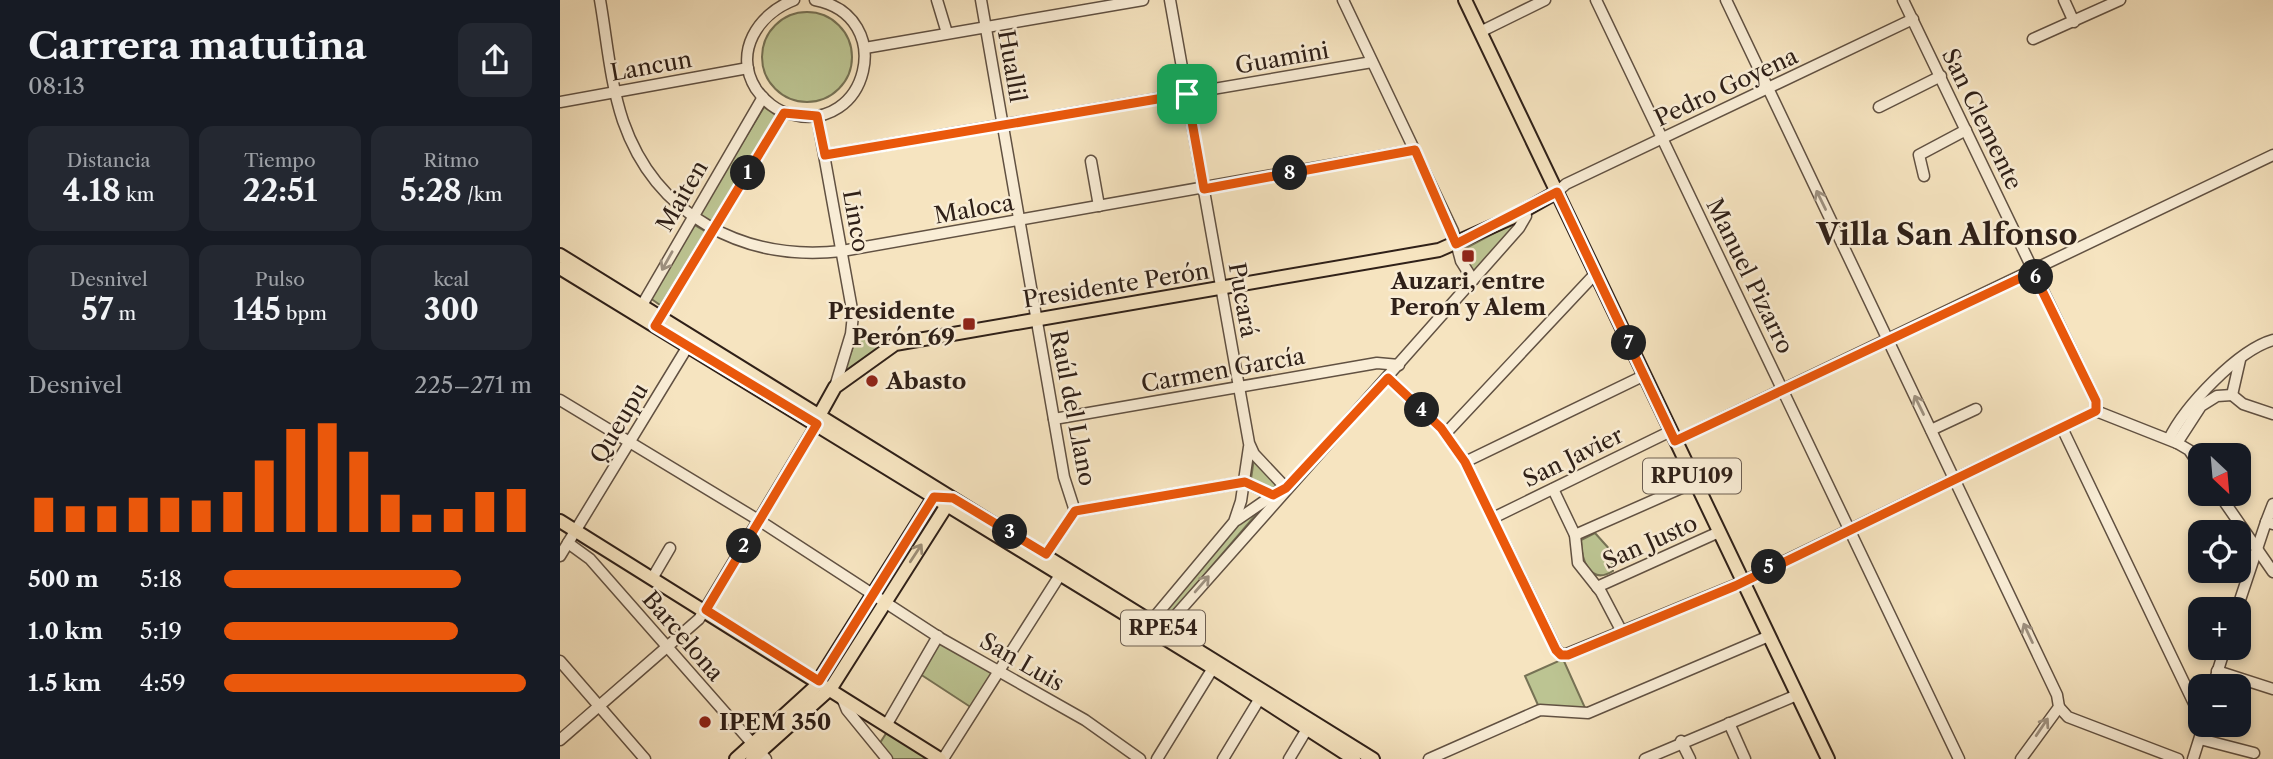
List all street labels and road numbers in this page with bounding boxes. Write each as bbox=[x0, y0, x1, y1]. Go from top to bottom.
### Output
street label: Huallil bbox=[992, 28, 1032, 105]
street label: Guamini bbox=[1233, 36, 1331, 80]
street label: Pedro Goyena bbox=[1650, 41, 1803, 132]
street label: San Clemente bbox=[1936, 44, 2028, 194]
street label: Lancun bbox=[608, 45, 694, 87]
street label: Maiten bbox=[650, 155, 714, 237]
street label: Linco bbox=[837, 188, 875, 254]
street label: Maloca bbox=[932, 188, 1017, 230]
street label: Manuel Pizarro bbox=[1700, 194, 1800, 358]
street label: Presidente Perón bbox=[1021, 256, 1211, 314]
street label: Pucará bbox=[1223, 261, 1263, 340]
street label: Raúl del Llano bbox=[1044, 328, 1102, 488]
street label: Carmen García bbox=[1139, 342, 1308, 398]
street label: Queupu bbox=[584, 378, 654, 468]
street label: San Javier bbox=[1518, 421, 1628, 493]
road number: RPU109 bbox=[1643, 458, 1741, 494]
street label: San Justo bbox=[1598, 509, 1702, 575]
street label: Barcelona bbox=[636, 585, 730, 687]
road number: RPE54 bbox=[1121, 610, 1205, 646]
street label: San Luis bbox=[975, 627, 1069, 697]

